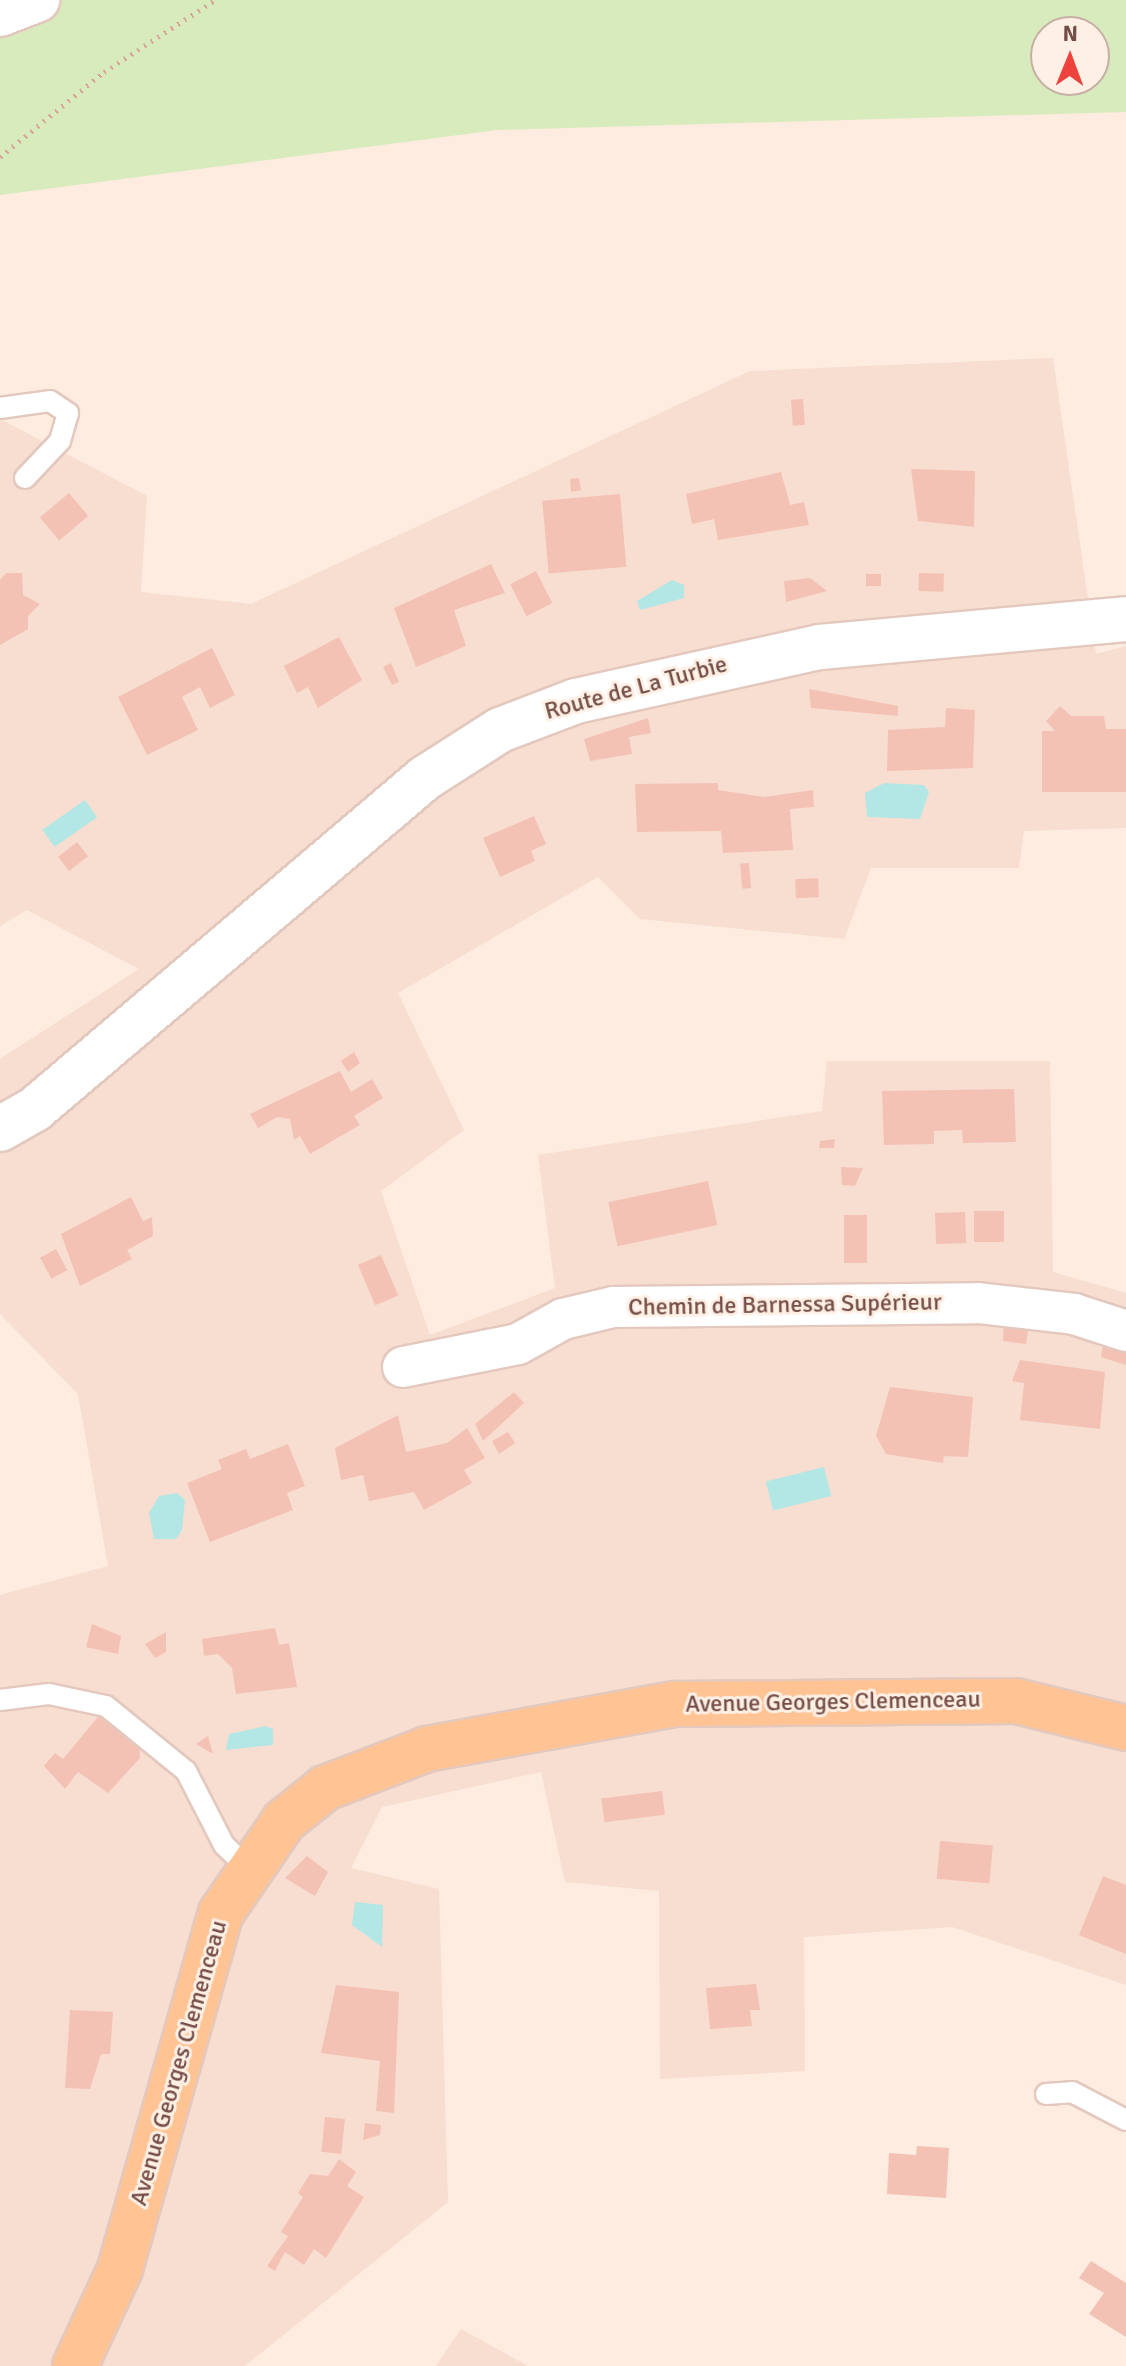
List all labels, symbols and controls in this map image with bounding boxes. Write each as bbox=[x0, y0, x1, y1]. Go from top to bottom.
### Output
north arrow bbox=[1030, 16, 1110, 96]
text: N bbox=[1063, 20, 1078, 47]
street label: Route de La Turbie bbox=[542, 650, 730, 726]
street label: Chemin de Barnessa Supérieur bbox=[628, 1288, 942, 1322]
street label: Avenue Georges Clemenceau bbox=[685, 1685, 981, 1719]
street label: Avenue Georges Clemenceau bbox=[124, 1917, 234, 2209]

